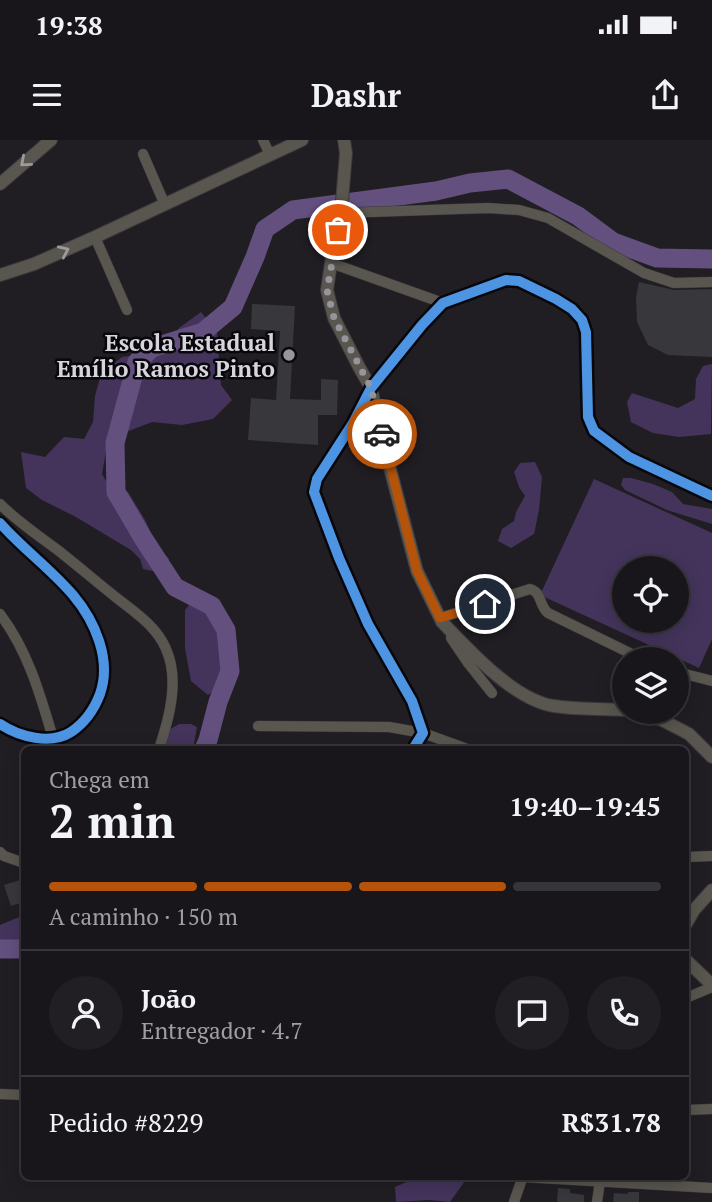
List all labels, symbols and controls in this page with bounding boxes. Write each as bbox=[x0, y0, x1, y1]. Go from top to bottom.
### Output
text: 19:38 bbox=[35, 8, 103, 42]
text: Dashr bbox=[311, 74, 401, 116]
icon: menu bbox=[28, 76, 66, 114]
icon: share bbox=[646, 76, 684, 114]
one-way arrow bbox=[21, 154, 34, 166]
pin bbox=[308, 200, 368, 260]
icon: bag bbox=[319, 211, 357, 249]
one-way arrow bbox=[57, 245, 69, 259]
place label: Escola Estadual Emílio Ramos Pinto bbox=[57, 327, 275, 384]
marker: Escola Estadual Emílio Ramos Pinto bbox=[281, 347, 297, 363]
courier bbox=[347, 399, 417, 469]
icon: car bbox=[363, 415, 401, 453]
map controls bbox=[612, 556, 689, 724]
button: locate bbox=[612, 556, 689, 633]
pin bbox=[455, 574, 515, 634]
icon: home bbox=[466, 585, 504, 623]
button: layers bbox=[612, 647, 689, 724]
text: Chega em bbox=[49, 764, 150, 795]
text: 19:40–19:45 bbox=[509, 789, 661, 823]
text: 2 min bbox=[49, 790, 175, 851]
text: A caminho · 150 m bbox=[49, 901, 238, 932]
button: person bbox=[49, 976, 123, 1050]
button: chat bbox=[495, 976, 569, 1050]
button: phone bbox=[587, 976, 661, 1050]
text: João bbox=[141, 981, 196, 1015]
text: Entregador · 4.7 bbox=[141, 1015, 303, 1046]
text: Pedido #8229 bbox=[49, 1105, 203, 1139]
text: R$31.78 bbox=[562, 1105, 661, 1139]

